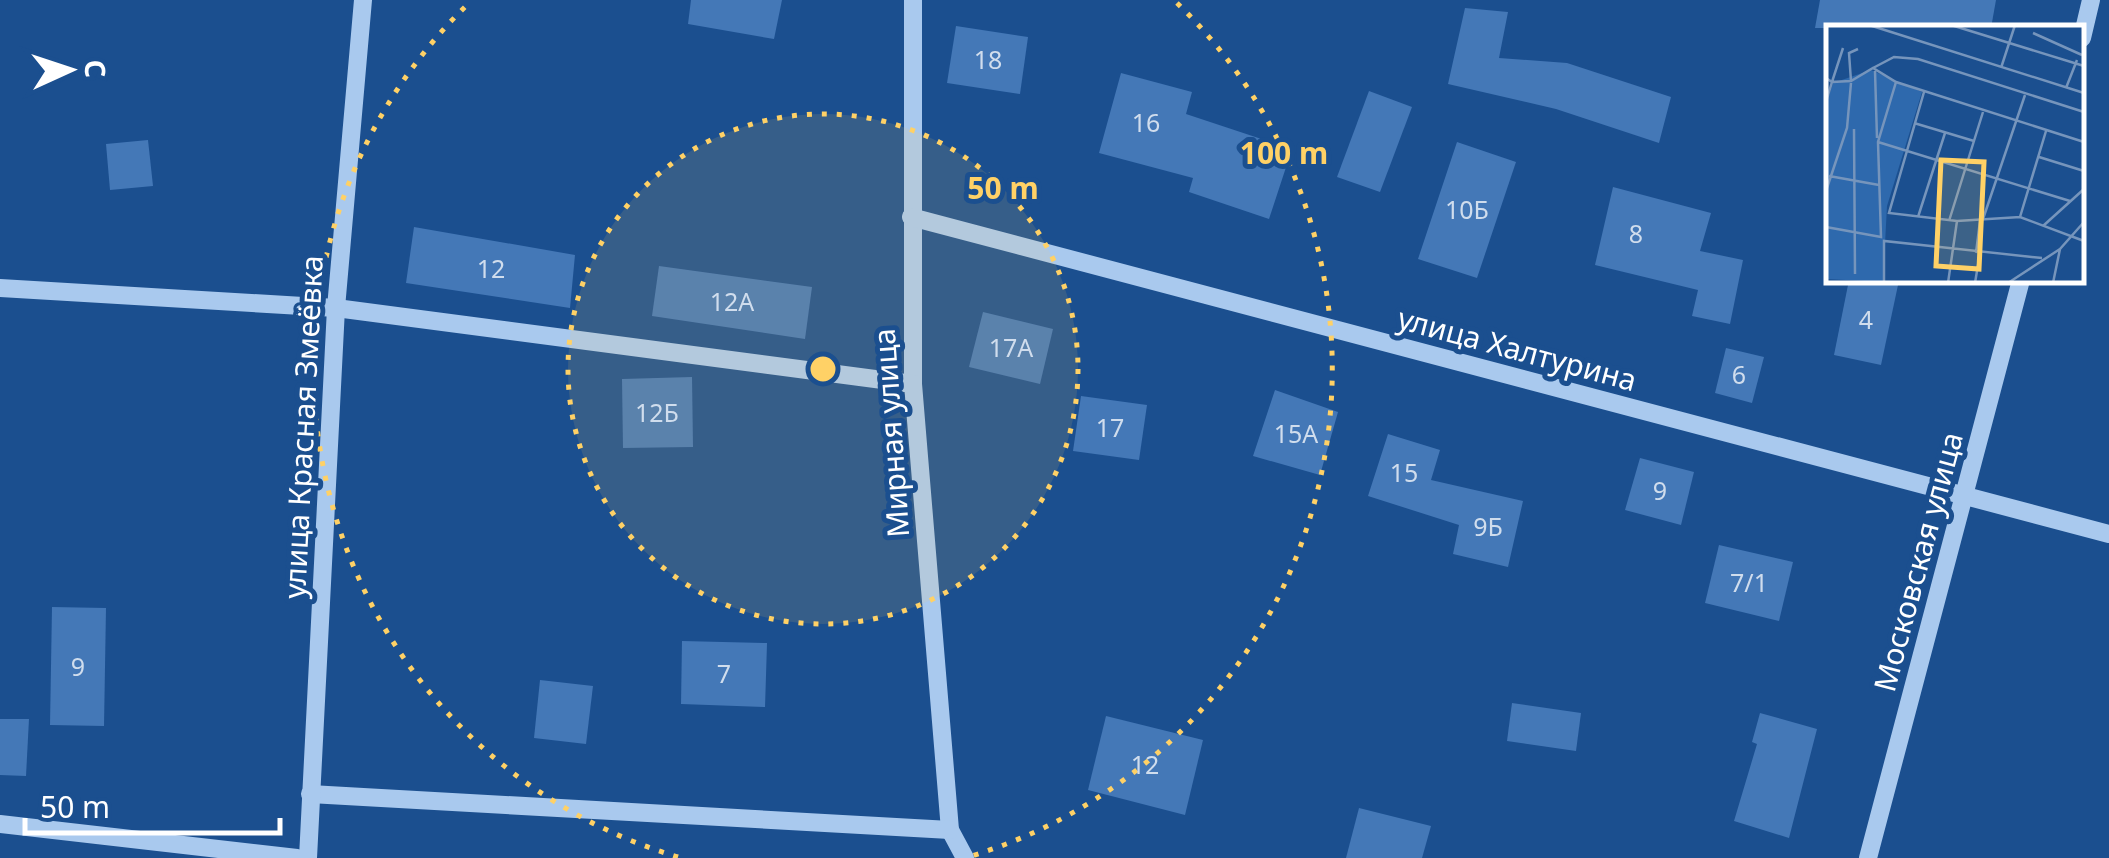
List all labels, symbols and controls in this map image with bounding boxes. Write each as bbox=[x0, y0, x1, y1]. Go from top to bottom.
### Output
north arrow bbox=[20, 20, 120, 120]
inset map bbox=[1826, 25, 2084, 282]
house number: 18 bbox=[974, 42, 1002, 76]
text: С bbox=[77, 59, 115, 79]
house number: 16 bbox=[1132, 105, 1160, 139]
text: 100 m bbox=[1240, 132, 1328, 173]
text: 50 m bbox=[967, 167, 1039, 208]
house number: 10Б bbox=[1445, 192, 1489, 226]
house number: 8 bbox=[1629, 216, 1643, 250]
house number: 12 bbox=[477, 251, 505, 285]
street label: улица Красная Змеёвка bbox=[273, 254, 332, 600]
house number: 12А bbox=[710, 284, 754, 318]
street label: улица Халтурина bbox=[1393, 297, 1641, 400]
house number: 4 bbox=[1859, 302, 1873, 336]
street label: Мирная улица bbox=[863, 327, 918, 539]
house number: 17А bbox=[989, 330, 1033, 364]
centre of rings bbox=[805, 351, 841, 387]
house number: 6 bbox=[1732, 357, 1746, 391]
house number: 12Б bbox=[635, 395, 679, 429]
house number: 17 bbox=[1096, 410, 1124, 444]
house number: 15А bbox=[1274, 416, 1318, 450]
street label: Московская улица bbox=[1863, 427, 1972, 696]
house number: 15 bbox=[1390, 455, 1418, 489]
house number: 9 bbox=[1653, 473, 1667, 507]
house number: 9Б bbox=[1473, 509, 1503, 543]
house number: 7/1 bbox=[1730, 565, 1768, 599]
house number: 9 bbox=[71, 649, 85, 683]
house number: 7 bbox=[717, 656, 731, 690]
house number: 12 bbox=[1131, 747, 1159, 781]
scale bar bbox=[25, 773, 280, 835]
text: 50 m bbox=[40, 786, 110, 827]

